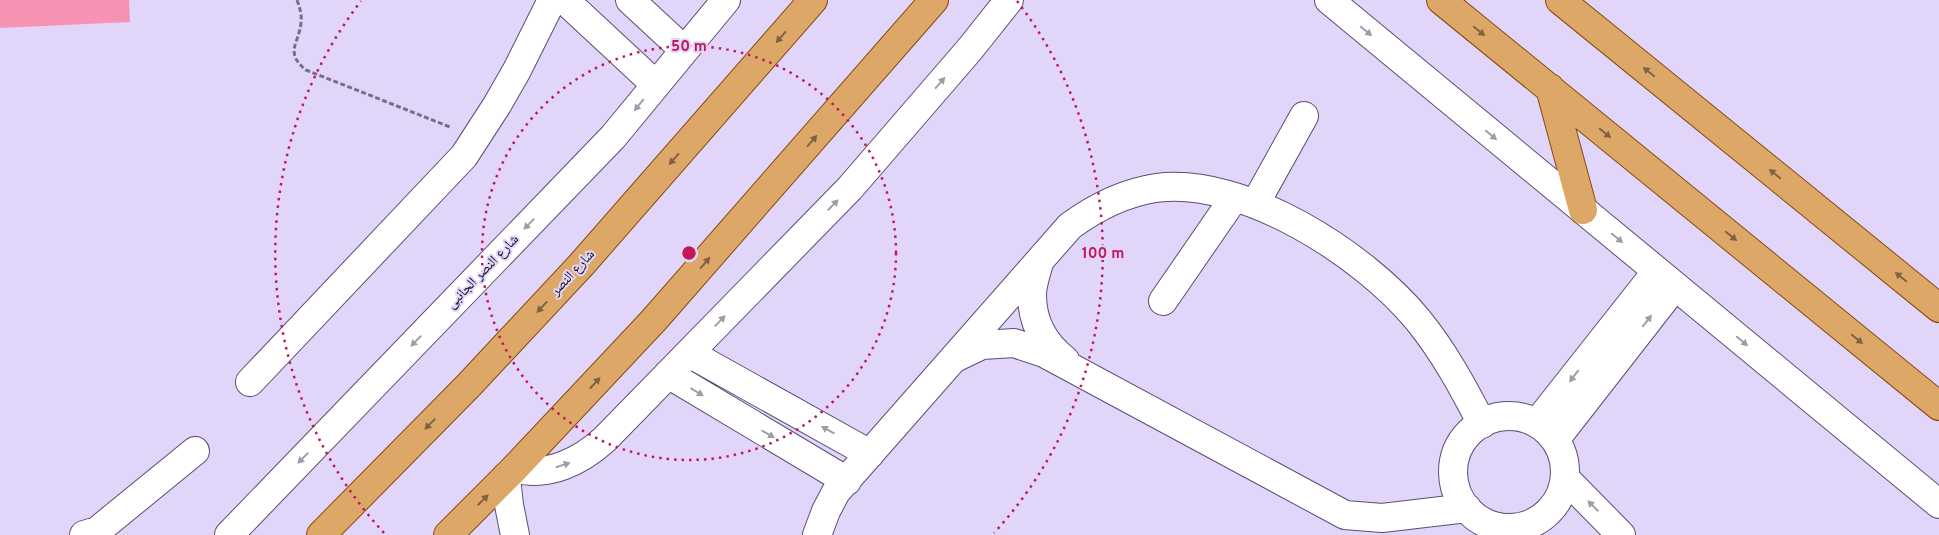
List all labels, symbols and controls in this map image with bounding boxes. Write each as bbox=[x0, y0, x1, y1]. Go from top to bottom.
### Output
one-way arrow bbox=[1472, 25, 1485, 36]
one-way arrow bbox=[1359, 26, 1372, 37]
one-way arrow bbox=[775, 30, 786, 43]
text: 50 m bbox=[671, 38, 707, 57]
one-way arrow bbox=[1643, 67, 1655, 78]
one-way arrow bbox=[935, 76, 946, 89]
one-way arrow bbox=[634, 98, 645, 111]
one-way arrow bbox=[1599, 128, 1612, 139]
one-way arrow bbox=[1485, 129, 1498, 140]
one-way arrow bbox=[806, 134, 817, 147]
one-way arrow bbox=[668, 153, 680, 165]
one-way arrow bbox=[1769, 169, 1782, 180]
one-way arrow bbox=[827, 199, 839, 211]
one-way arrow bbox=[523, 218, 535, 230]
street label: شارع النصر الجانبى bbox=[443, 231, 523, 313]
one-way arrow bbox=[1724, 231, 1737, 242]
one-way arrow bbox=[1610, 233, 1623, 244]
centre of rings bbox=[680, 244, 698, 262]
text: 100 m bbox=[1082, 245, 1124, 264]
street label: شارع النصر bbox=[547, 246, 599, 300]
one-way arrow bbox=[699, 256, 710, 269]
one-way arrow bbox=[1895, 271, 1908, 282]
one-way arrow bbox=[536, 300, 548, 312]
one-way arrow bbox=[714, 315, 726, 327]
one-way arrow bbox=[1642, 315, 1653, 328]
one-way arrow bbox=[1850, 333, 1863, 344]
one-way arrow bbox=[410, 335, 422, 347]
one-way arrow bbox=[1735, 336, 1748, 347]
one-way arrow bbox=[1568, 369, 1579, 382]
one-way arrow bbox=[589, 377, 601, 389]
one-way arrow bbox=[690, 387, 703, 396]
one-way arrow bbox=[424, 418, 436, 430]
one-way arrow bbox=[820, 426, 835, 434]
one-way arrow bbox=[761, 429, 774, 438]
one-way arrow bbox=[297, 452, 309, 464]
one-way arrow bbox=[555, 461, 570, 469]
one-way arrow bbox=[476, 494, 488, 506]
one-way arrow bbox=[1588, 500, 1600, 512]

